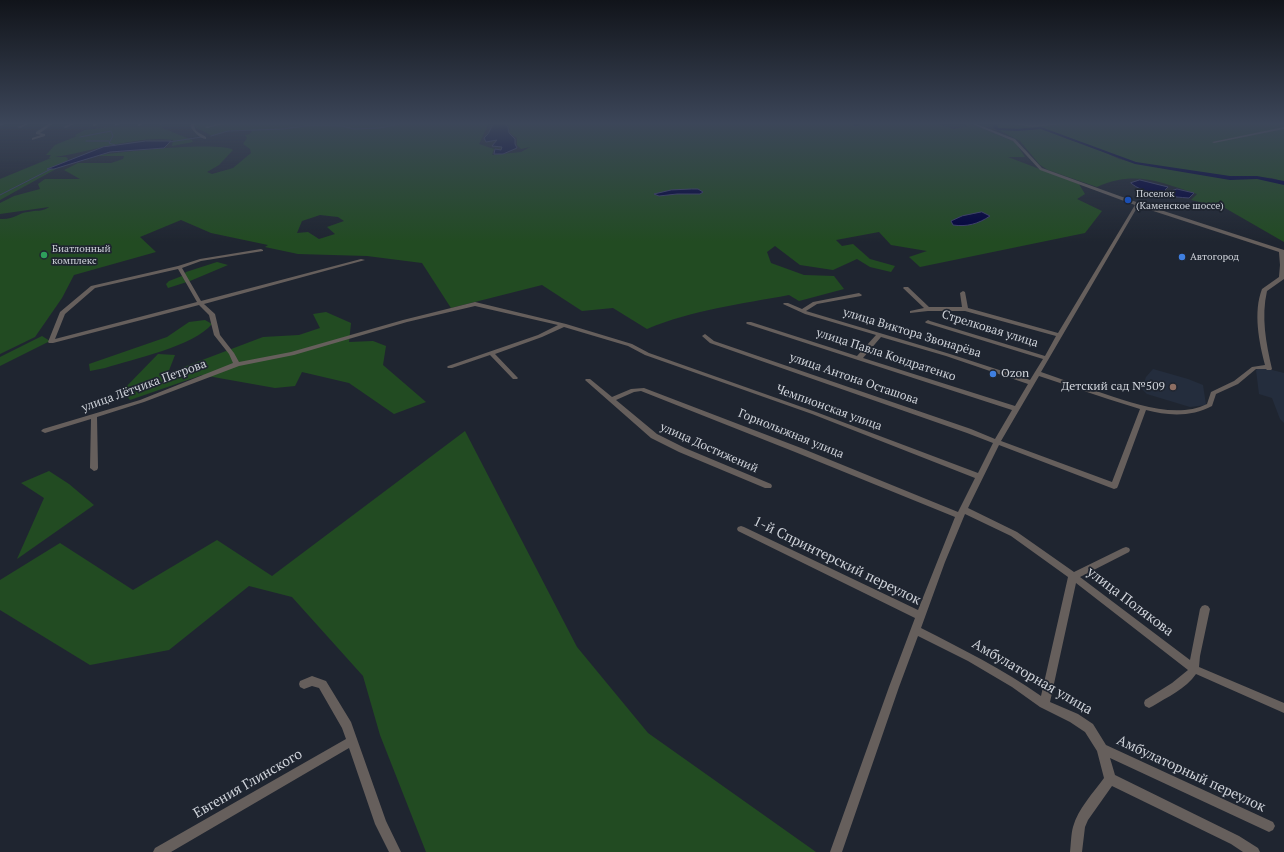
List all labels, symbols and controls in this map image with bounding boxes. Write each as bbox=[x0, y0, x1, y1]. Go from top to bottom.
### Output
place label: Поселок (Каменское шоссе) bbox=[1136, 188, 1224, 212]
marker: Поселок (Каменское шоссе) bbox=[1123, 195, 1133, 205]
place label: Биатлонный комплекс bbox=[52, 243, 111, 266]
marker: Биатлонный комплекс bbox=[39, 250, 49, 260]
place label: Автогород bbox=[1190, 251, 1239, 263]
marker: Автогород bbox=[1177, 252, 1187, 262]
street label: улица Виктора Звонарёва bbox=[841, 305, 983, 361]
street label: Стрелковая улица bbox=[940, 307, 1040, 351]
street label: улица Павла Кондратенко bbox=[814, 326, 958, 384]
street label: улица Антона Осташова bbox=[787, 350, 921, 408]
street label: улица Лётчика Петрова bbox=[80, 357, 208, 415]
place label: Ozon bbox=[1001, 367, 1029, 381]
marker: Ozon bbox=[988, 369, 998, 379]
place label: Детский сад №509 bbox=[1061, 380, 1165, 394]
street label: Чемпионская улица bbox=[774, 382, 884, 434]
marker: Детский сад №509 bbox=[1168, 382, 1178, 392]
street label: Горнолыжная улица bbox=[736, 406, 846, 462]
street label: улица Достижений bbox=[658, 420, 760, 476]
street label: 1-й Спринтерский переулок bbox=[750, 513, 924, 609]
street label: улица Полякова bbox=[1083, 564, 1177, 640]
street label: Амбулаторная улица bbox=[969, 636, 1095, 718]
street label: Амбулаторный переулок bbox=[1114, 732, 1268, 816]
street label: Евгения Глинского bbox=[191, 746, 305, 822]

